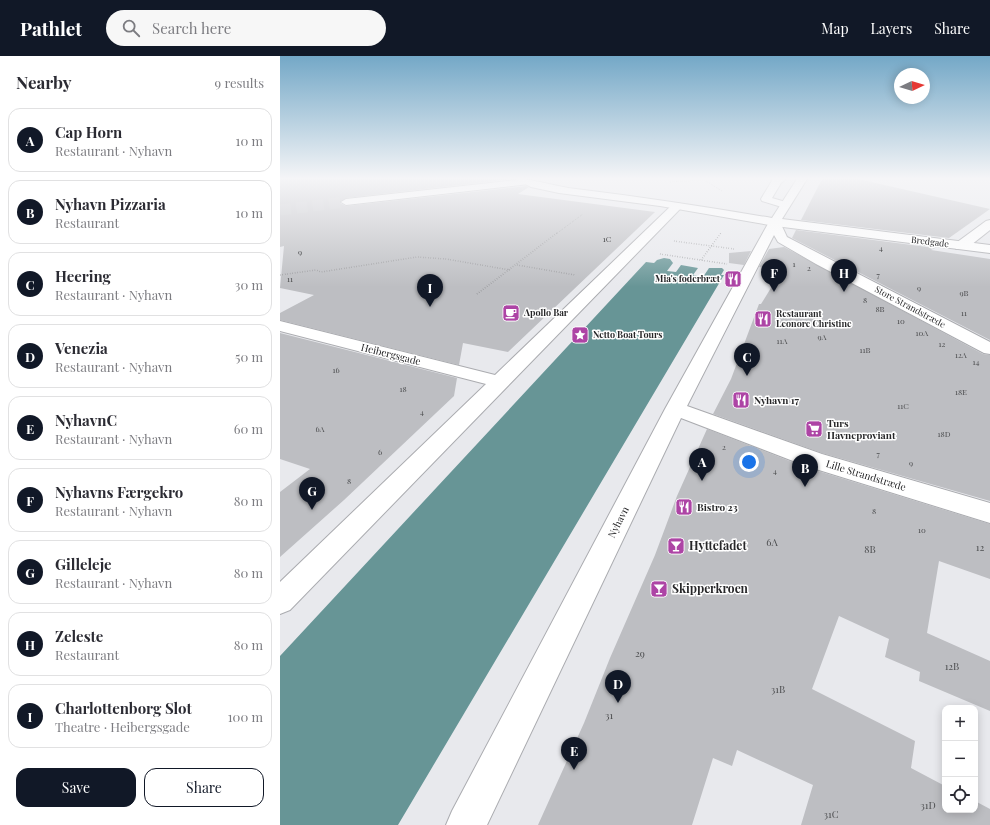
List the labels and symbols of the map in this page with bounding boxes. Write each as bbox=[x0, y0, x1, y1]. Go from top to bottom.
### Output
north arrow bbox=[894, 68, 930, 104]
house number: 1C bbox=[603, 233, 611, 244]
street label: Bredgade bbox=[910, 233, 950, 249]
house number: 4 bbox=[879, 242, 883, 253]
house number: 9 bbox=[298, 246, 302, 257]
house number: 1 bbox=[793, 258, 796, 269]
pin: F bbox=[761, 259, 787, 292]
pin: H bbox=[831, 259, 857, 292]
house number: 2 bbox=[807, 262, 811, 273]
restaurant icon: Mia's foderbræt bbox=[723, 269, 743, 289]
house number: 7 bbox=[876, 269, 880, 280]
place label: Mia's foderbræt bbox=[655, 272, 721, 284]
house number: 11 bbox=[287, 273, 293, 284]
pin: I bbox=[417, 274, 443, 307]
street label: Store Strandstræde bbox=[873, 282, 948, 330]
house number: 9 bbox=[917, 282, 921, 293]
house number: 9B bbox=[959, 287, 969, 298]
house number: 8 bbox=[863, 294, 867, 305]
cafe icon: Apollo Bar bbox=[501, 303, 521, 323]
house number: 8B bbox=[875, 303, 885, 314]
place label: Apollo Bar bbox=[523, 306, 569, 318]
place label: Restaurant Leonore Christine bbox=[776, 307, 852, 329]
house number: 11 bbox=[961, 307, 967, 318]
restaurant icon: Restaurant Leonore Christine bbox=[753, 309, 773, 329]
house number: 10 bbox=[897, 315, 905, 326]
place icon: Netto Boat Tours bbox=[570, 325, 590, 345]
house number: 10A bbox=[916, 327, 929, 338]
place label: Netto Boat Tours bbox=[593, 328, 662, 340]
house number: 9A bbox=[817, 331, 828, 342]
house number: 11A bbox=[777, 335, 788, 346]
house number: 12 bbox=[939, 338, 946, 349]
street label: Heibergsgade bbox=[360, 340, 422, 368]
pin: C bbox=[734, 343, 760, 376]
house number: 11B bbox=[860, 344, 870, 355]
house number: 12A bbox=[955, 349, 968, 360]
house number: 14 bbox=[973, 356, 979, 367]
house number: 16 bbox=[332, 364, 340, 375]
house number: 18 bbox=[399, 383, 407, 394]
house number: 18E bbox=[955, 386, 967, 397]
restaurant icon: Nyhavn 17 bbox=[731, 390, 751, 410]
place label: Nyhavn 17 bbox=[754, 393, 800, 407]
house number: 11C bbox=[897, 400, 909, 411]
house number: 4 bbox=[420, 406, 424, 417]
place label: Turs Havneproviant bbox=[827, 416, 896, 442]
supermarket icon: Turs Havneproviant bbox=[804, 419, 824, 439]
house number: 6A bbox=[315, 423, 326, 434]
house number: 18D bbox=[938, 428, 951, 439]
house number: 2 bbox=[722, 441, 726, 452]
house number: 6 bbox=[378, 446, 382, 457]
pin: A bbox=[689, 448, 715, 481]
house number: 7 bbox=[876, 448, 880, 459]
your location bbox=[739, 452, 759, 472]
pin: B bbox=[792, 454, 818, 487]
street label: Lille Strandstræde bbox=[824, 456, 908, 494]
house number: 9 bbox=[909, 457, 913, 468]
house number: 4 bbox=[773, 465, 777, 476]
house number: 8 bbox=[347, 475, 351, 486]
pin: G bbox=[299, 477, 325, 510]
restaurant icon: Bistro 23 bbox=[674, 497, 694, 517]
place label: Bistro 23 bbox=[697, 500, 738, 514]
street label: Nyhavn bbox=[604, 504, 632, 540]
house number: 8 bbox=[872, 505, 876, 516]
house number: 10 bbox=[918, 524, 926, 535]
house number: 6A bbox=[766, 535, 778, 549]
bar icon: Hyttefadet bbox=[666, 536, 686, 556]
place label: Hyttefadet bbox=[689, 537, 747, 553]
house number: 12 bbox=[976, 540, 984, 554]
house number: 8B bbox=[864, 542, 876, 556]
bar icon: Skipperkroen bbox=[649, 579, 669, 599]
place label: Skipperkroen bbox=[672, 580, 749, 596]
house number: 29 bbox=[635, 646, 645, 660]
house number: 12B bbox=[945, 659, 959, 673]
pin: D bbox=[605, 670, 631, 703]
house number: 31B bbox=[771, 682, 785, 696]
house number: 31 bbox=[605, 708, 613, 722]
pin: E bbox=[561, 737, 587, 770]
house number: 31D bbox=[920, 798, 936, 812]
house number: 31C bbox=[823, 807, 839, 821]

